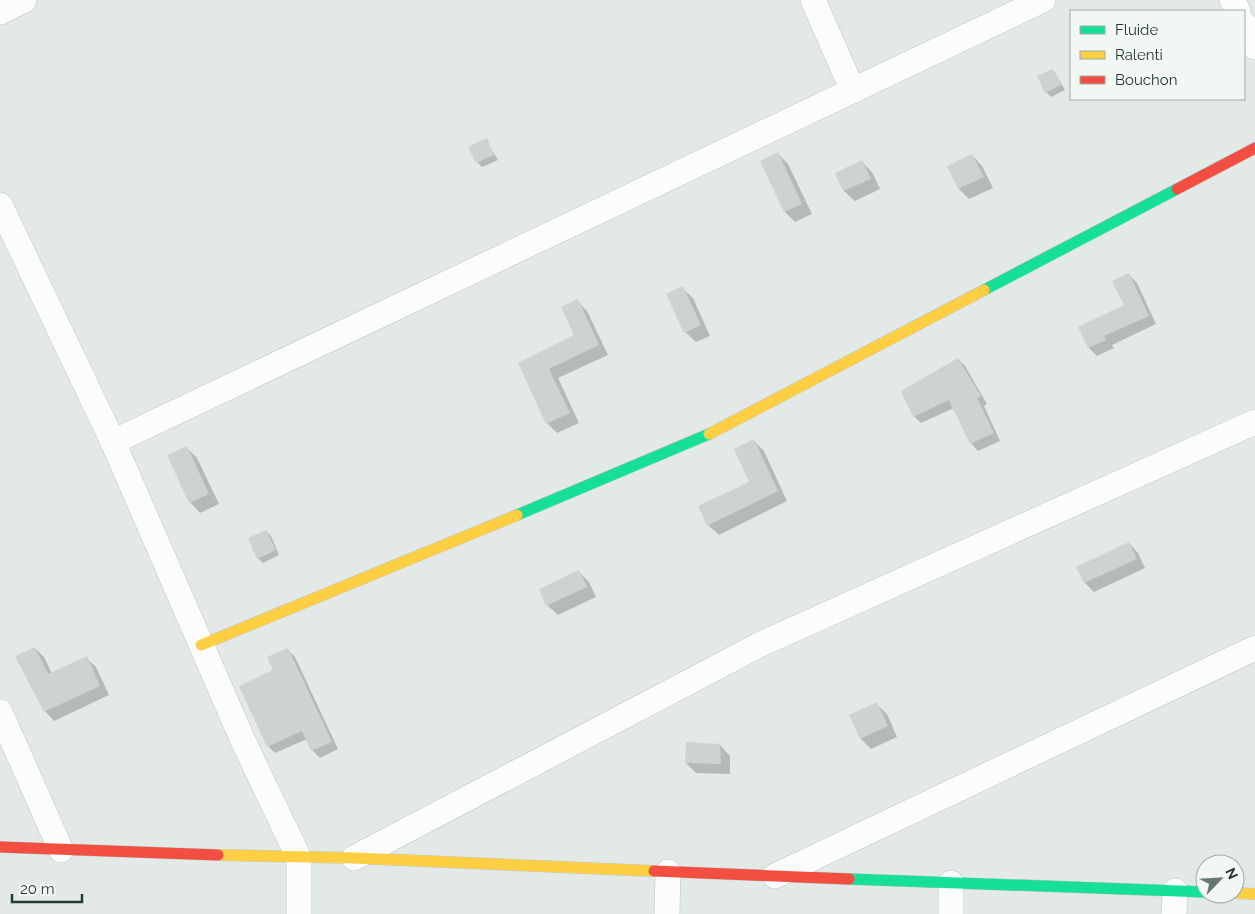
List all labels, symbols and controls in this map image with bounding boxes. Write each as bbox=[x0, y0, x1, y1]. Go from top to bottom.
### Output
legend bbox=[1070, 10, 1245, 100]
text: Fluide bbox=[1115, 21, 1158, 39]
text: Ralenti bbox=[1115, 46, 1163, 64]
text: Bouchon bbox=[1115, 71, 1177, 89]
north arrow bbox=[1195, 854, 1245, 904]
text: N bbox=[1222, 865, 1241, 882]
scale bar bbox=[12, 872, 82, 904]
text: 20 m bbox=[20, 880, 55, 898]

